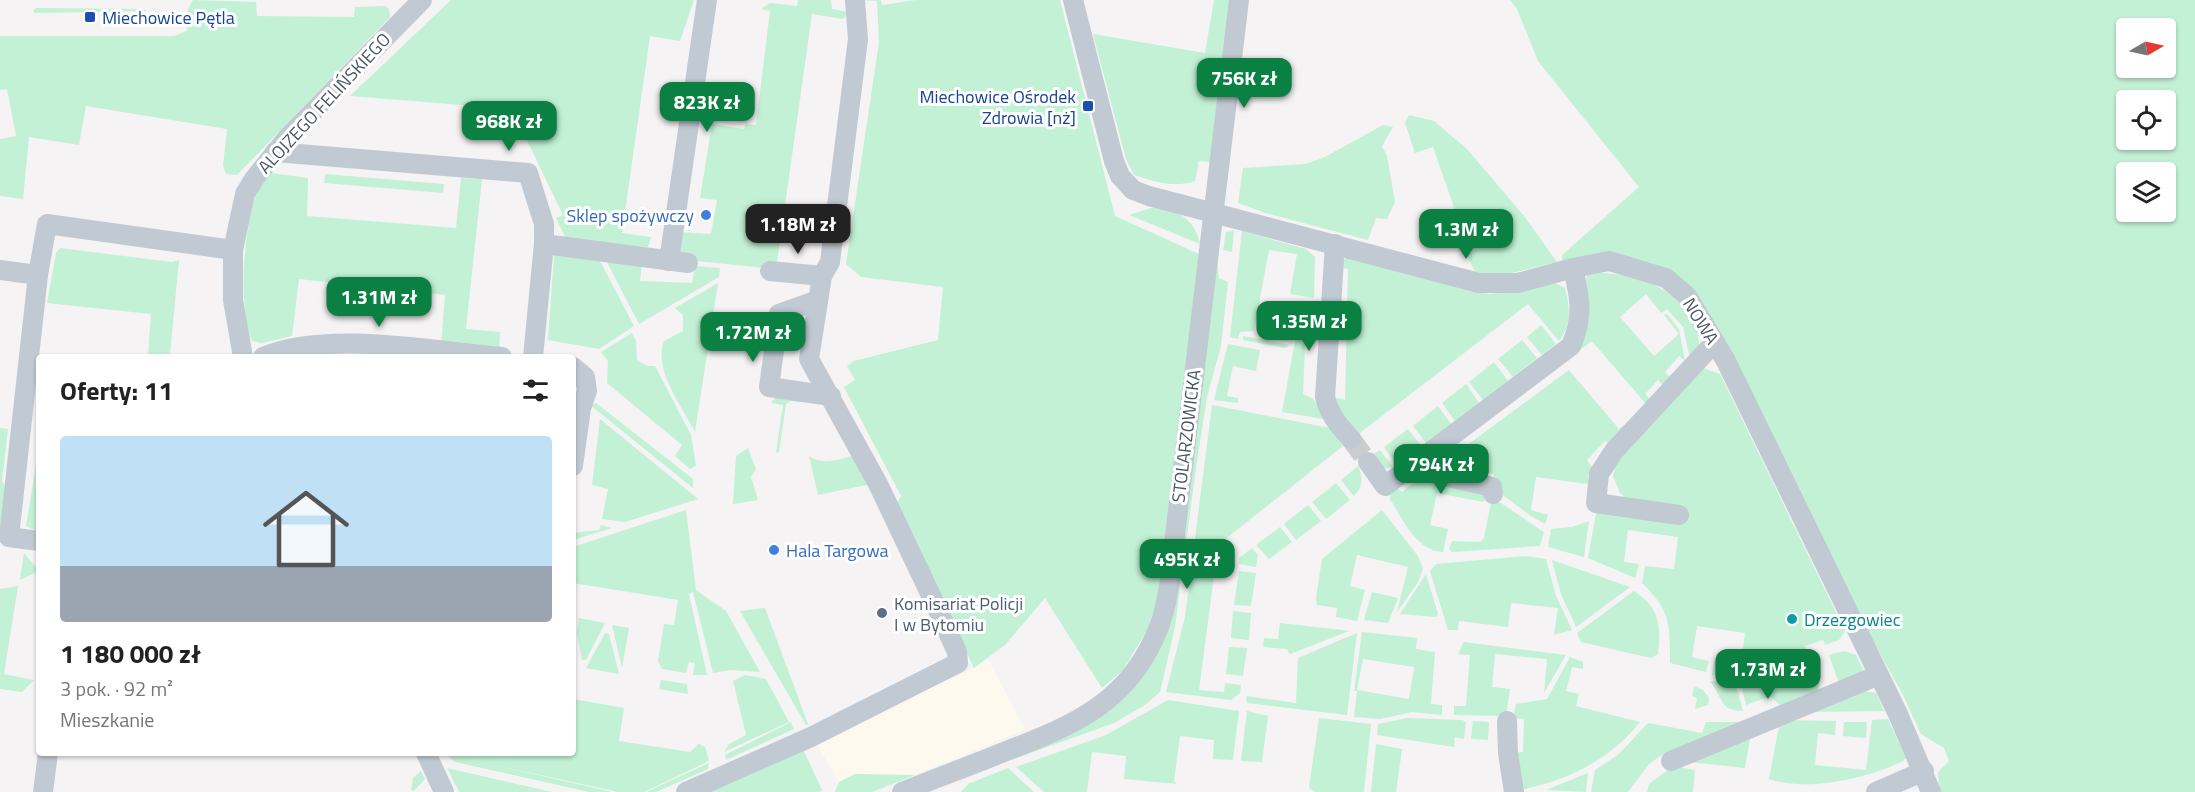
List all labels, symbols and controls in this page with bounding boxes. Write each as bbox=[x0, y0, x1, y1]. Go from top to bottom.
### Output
place label: Miechowice Pętla bbox=[102, 4, 235, 31]
marker: Miechowice Pętla bbox=[83, 10, 97, 24]
north arrow bbox=[2116, 18, 2176, 78]
map controls bbox=[2116, 18, 2176, 222]
street label: ALOJZEGO FELIŃSKIEGO bbox=[251, 27, 397, 179]
pin: 756K zł bbox=[1189, 58, 1299, 109]
text: 756K zł bbox=[1211, 62, 1277, 93]
pin: 823K zł bbox=[652, 82, 762, 133]
place label: Miechowice Ośrodek Zdrowia [nż] bbox=[919, 83, 1076, 131]
text: 823K zł bbox=[674, 86, 740, 117]
button: locate bbox=[2116, 90, 2176, 150]
marker: Miechowice Ośrodek Zdrowia [nż] bbox=[1081, 99, 1095, 113]
pin: 968K zł bbox=[454, 101, 564, 152]
text: 968K zł bbox=[476, 105, 542, 136]
button: layers bbox=[2116, 162, 2176, 222]
place label: Sklep spożywczy bbox=[566, 202, 694, 229]
pin: 1.18M zł bbox=[736, 204, 860, 255]
marker: Sklep spożywczy bbox=[699, 208, 713, 222]
text: 1.18M zł bbox=[760, 208, 836, 239]
pin: 1.3M zł bbox=[1411, 209, 1521, 260]
text: 1.3M zł bbox=[1433, 213, 1499, 244]
pin: 1.31M zł bbox=[317, 277, 441, 328]
text: 1.31M zł bbox=[341, 281, 417, 312]
street label: NOWA bbox=[1676, 293, 1726, 350]
pin: 1.35M zł bbox=[1247, 301, 1371, 352]
text: 1.35M zł bbox=[1271, 305, 1347, 336]
pin: 1.72M zł bbox=[691, 312, 815, 363]
text: 1.72M zł bbox=[715, 316, 791, 347]
street label: STOLARZOWICKA bbox=[1164, 368, 1208, 504]
text: Oferty: 11 bbox=[60, 371, 173, 410]
icon: filters bbox=[519, 374, 552, 407]
pin: 794K zł bbox=[1386, 444, 1496, 495]
text: 794K zł bbox=[1408, 448, 1474, 479]
icon: home bbox=[252, 475, 360, 583]
place label: Hala Targowa bbox=[786, 537, 889, 564]
pin: 495K zł bbox=[1132, 539, 1242, 590]
marker: Hala Targowa bbox=[767, 543, 781, 557]
text: 495K zł bbox=[1154, 543, 1220, 574]
place label: Komisariat Policji I w Bytomiu bbox=[894, 590, 1023, 638]
marker: Komisariat Policji I w Bytomiu bbox=[875, 606, 889, 620]
place label: Drzezgowiec bbox=[1804, 606, 1901, 633]
marker: Drzezgowiec bbox=[1785, 612, 1799, 626]
text: 1 180 000 zł bbox=[60, 634, 201, 673]
pin: 1.73M zł bbox=[1706, 649, 1830, 700]
text: 1.73M zł bbox=[1730, 653, 1806, 684]
text: 3 pok. · 92 m² bbox=[60, 673, 173, 704]
text: Mieszkanie bbox=[60, 704, 154, 735]

